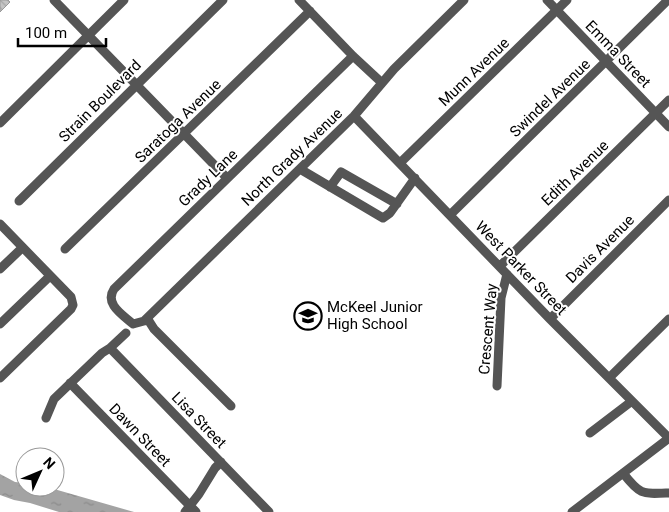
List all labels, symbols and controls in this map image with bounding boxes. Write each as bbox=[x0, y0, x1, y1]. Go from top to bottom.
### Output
scale bar bbox=[18, 15, 105, 47]
street label: Emma Street bbox=[582, 17, 655, 91]
text: 100 m bbox=[25, 24, 67, 42]
street label: Munn Avenue bbox=[435, 34, 513, 110]
street label: Swindel Avenue bbox=[506, 55, 594, 141]
street label: Strain Boulevard bbox=[55, 56, 145, 146]
street label: Saratoga Avenue bbox=[131, 75, 225, 167]
street label: North Grady Avenue bbox=[238, 104, 346, 210]
street label: Edith Avenue bbox=[538, 136, 612, 209]
street label: Grady Lane bbox=[175, 145, 241, 210]
street label: Davis Avenue bbox=[562, 211, 638, 287]
street label: West Parker Street bbox=[472, 217, 571, 319]
street label: Crescent Way bbox=[475, 283, 501, 375]
place label: McKeel Junior High School bbox=[327, 298, 423, 333]
school or university icon: McKeel Junior High School bbox=[293, 301, 323, 331]
street label: Lisa Street bbox=[168, 388, 230, 452]
street label: Dawn Street bbox=[105, 400, 175, 470]
north arrow bbox=[15, 447, 65, 497]
text: N bbox=[40, 454, 59, 472]

